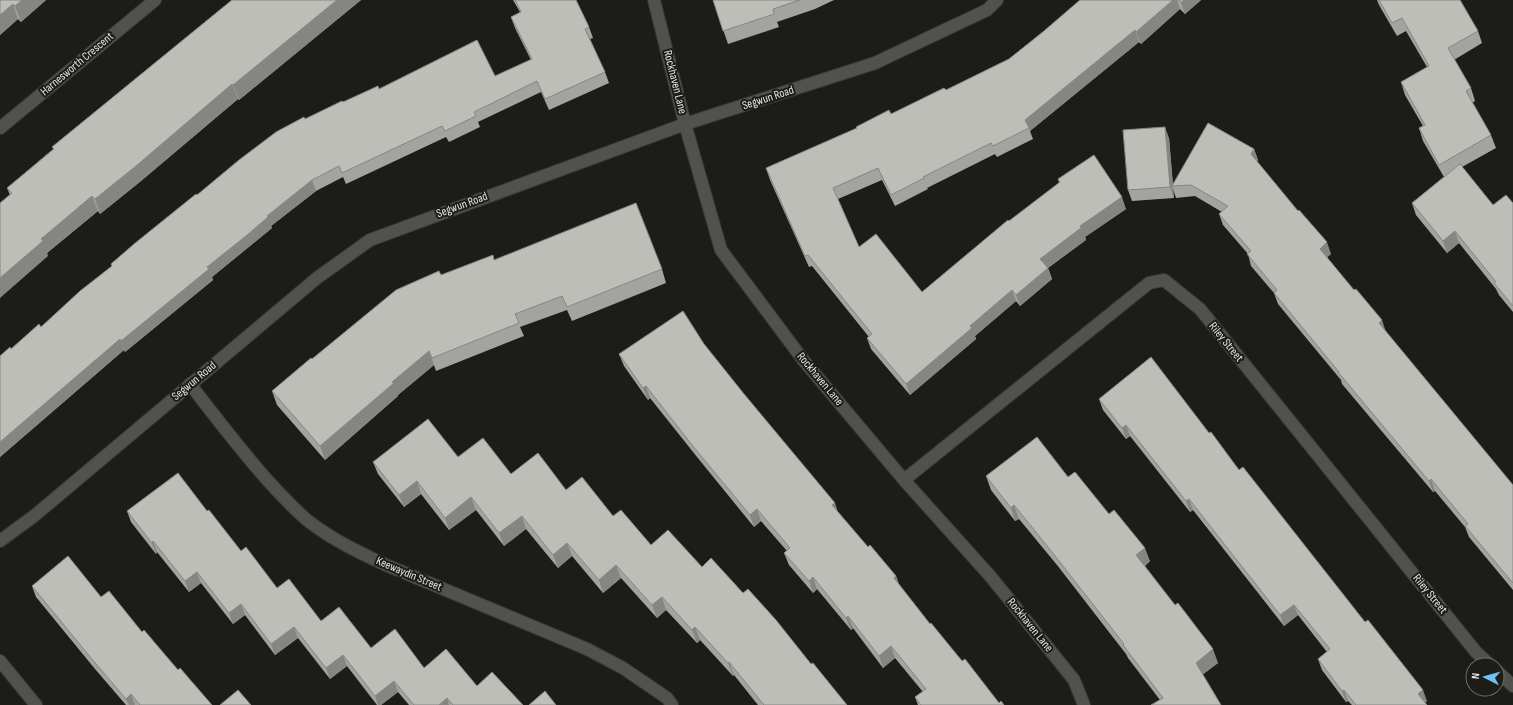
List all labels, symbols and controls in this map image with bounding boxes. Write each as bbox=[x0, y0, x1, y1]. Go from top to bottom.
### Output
street label: Harnesworth Crescent bbox=[37, 29, 117, 99]
street label: Rockhaven Lane bbox=[660, 49, 690, 115]
street label: Segwun Road bbox=[740, 83, 796, 113]
street label: Segwun Road bbox=[434, 189, 490, 221]
street label: Riley Street bbox=[1206, 319, 1247, 365]
street label: Rockhaven Lane bbox=[793, 349, 847, 409]
street label: Segwun Road bbox=[169, 358, 219, 404]
street label: Keewaydin Street bbox=[374, 553, 444, 595]
street label: Riley Street bbox=[1410, 571, 1451, 617]
street label: Rockhaven Lane bbox=[1004, 595, 1056, 655]
north arrow bbox=[1465, 657, 1505, 697]
text: N bbox=[1469, 672, 1482, 680]

